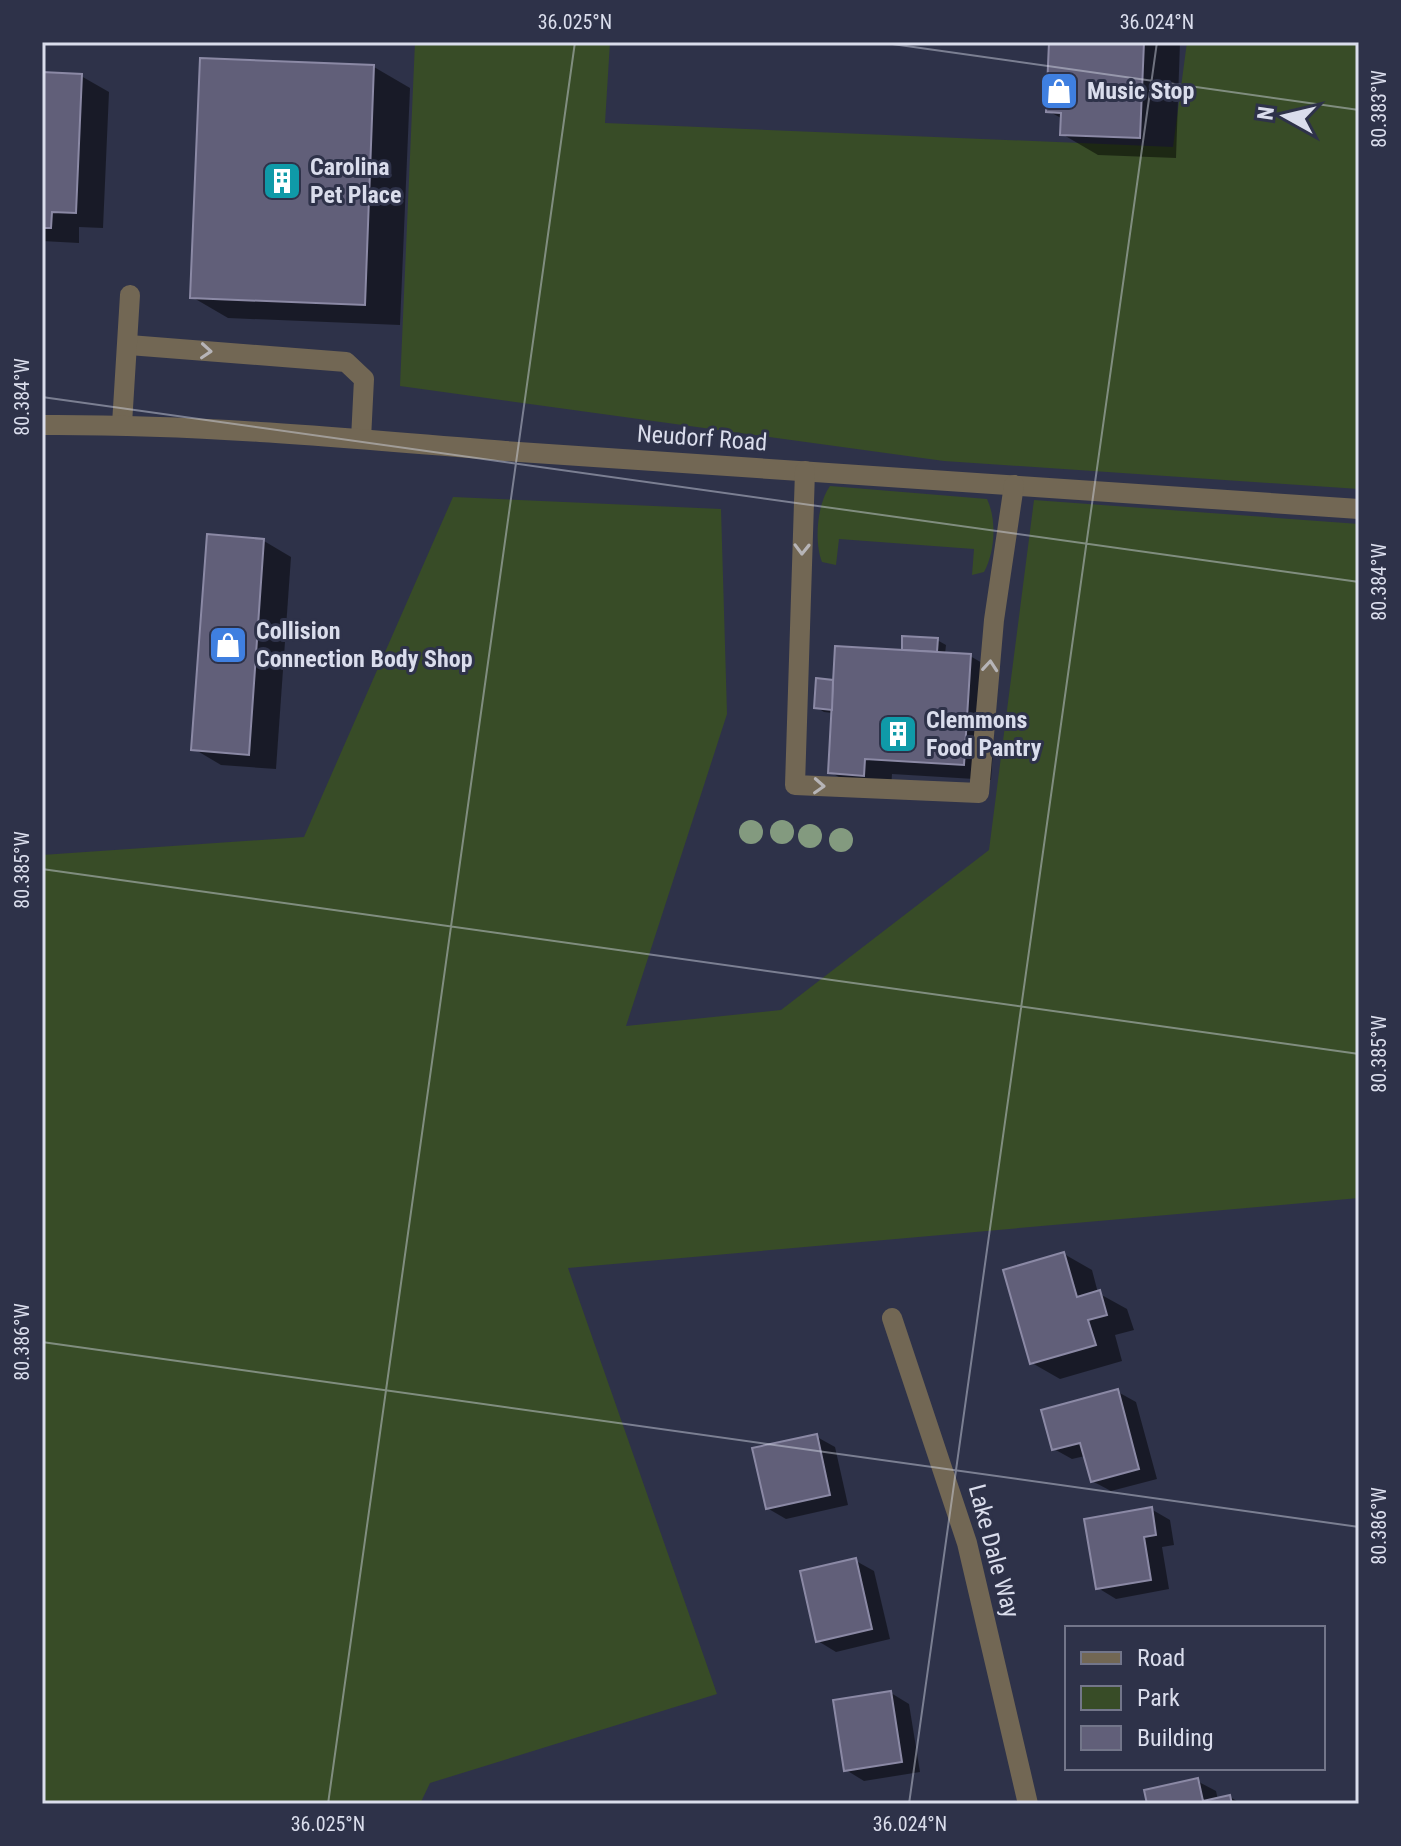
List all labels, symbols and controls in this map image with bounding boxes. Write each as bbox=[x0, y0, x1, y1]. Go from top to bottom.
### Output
text: 36.025°N bbox=[538, 10, 612, 34]
text: 36.024°N bbox=[1120, 10, 1194, 34]
shop icon: Music Stop bbox=[1038, 70, 1080, 112]
text: 80.383°W bbox=[1367, 70, 1391, 148]
north arrow bbox=[1245, 76, 1325, 156]
place label: Music Stop bbox=[1087, 77, 1194, 105]
text: N bbox=[1252, 105, 1279, 122]
place label: Carolina Pet Place bbox=[310, 153, 401, 209]
building icon: Carolina Pet Place bbox=[261, 160, 303, 202]
one-way arrow bbox=[200, 342, 213, 359]
text: 80.384°W bbox=[10, 358, 34, 436]
street label: Neudorf Road bbox=[636, 419, 768, 457]
one-way arrow bbox=[794, 543, 811, 556]
text: 80.384°W bbox=[1367, 543, 1391, 621]
place label: Collision Connection Body Shop bbox=[256, 617, 473, 673]
shop icon: Collision Connection Body Shop bbox=[207, 624, 249, 666]
one-way arrow bbox=[981, 659, 998, 672]
place label: Clemmons Food Pantry bbox=[926, 706, 1042, 762]
building icon: Clemmons Food Pantry bbox=[877, 713, 919, 755]
one-way arrow bbox=[813, 777, 826, 794]
text: 80.385°W bbox=[10, 831, 34, 909]
text: 80.385°W bbox=[1367, 1015, 1391, 1093]
text: 80.386°W bbox=[10, 1303, 34, 1381]
street label: Lake Dale Way bbox=[963, 1481, 1025, 1621]
text: 80.386°W bbox=[1367, 1487, 1391, 1565]
legend bbox=[1065, 1626, 1325, 1770]
text: Road bbox=[1137, 1644, 1185, 1672]
text: Park bbox=[1137, 1684, 1180, 1712]
text: Building bbox=[1137, 1724, 1214, 1752]
text: 36.025°N bbox=[291, 1812, 365, 1836]
text: 36.024°N bbox=[873, 1812, 947, 1836]

